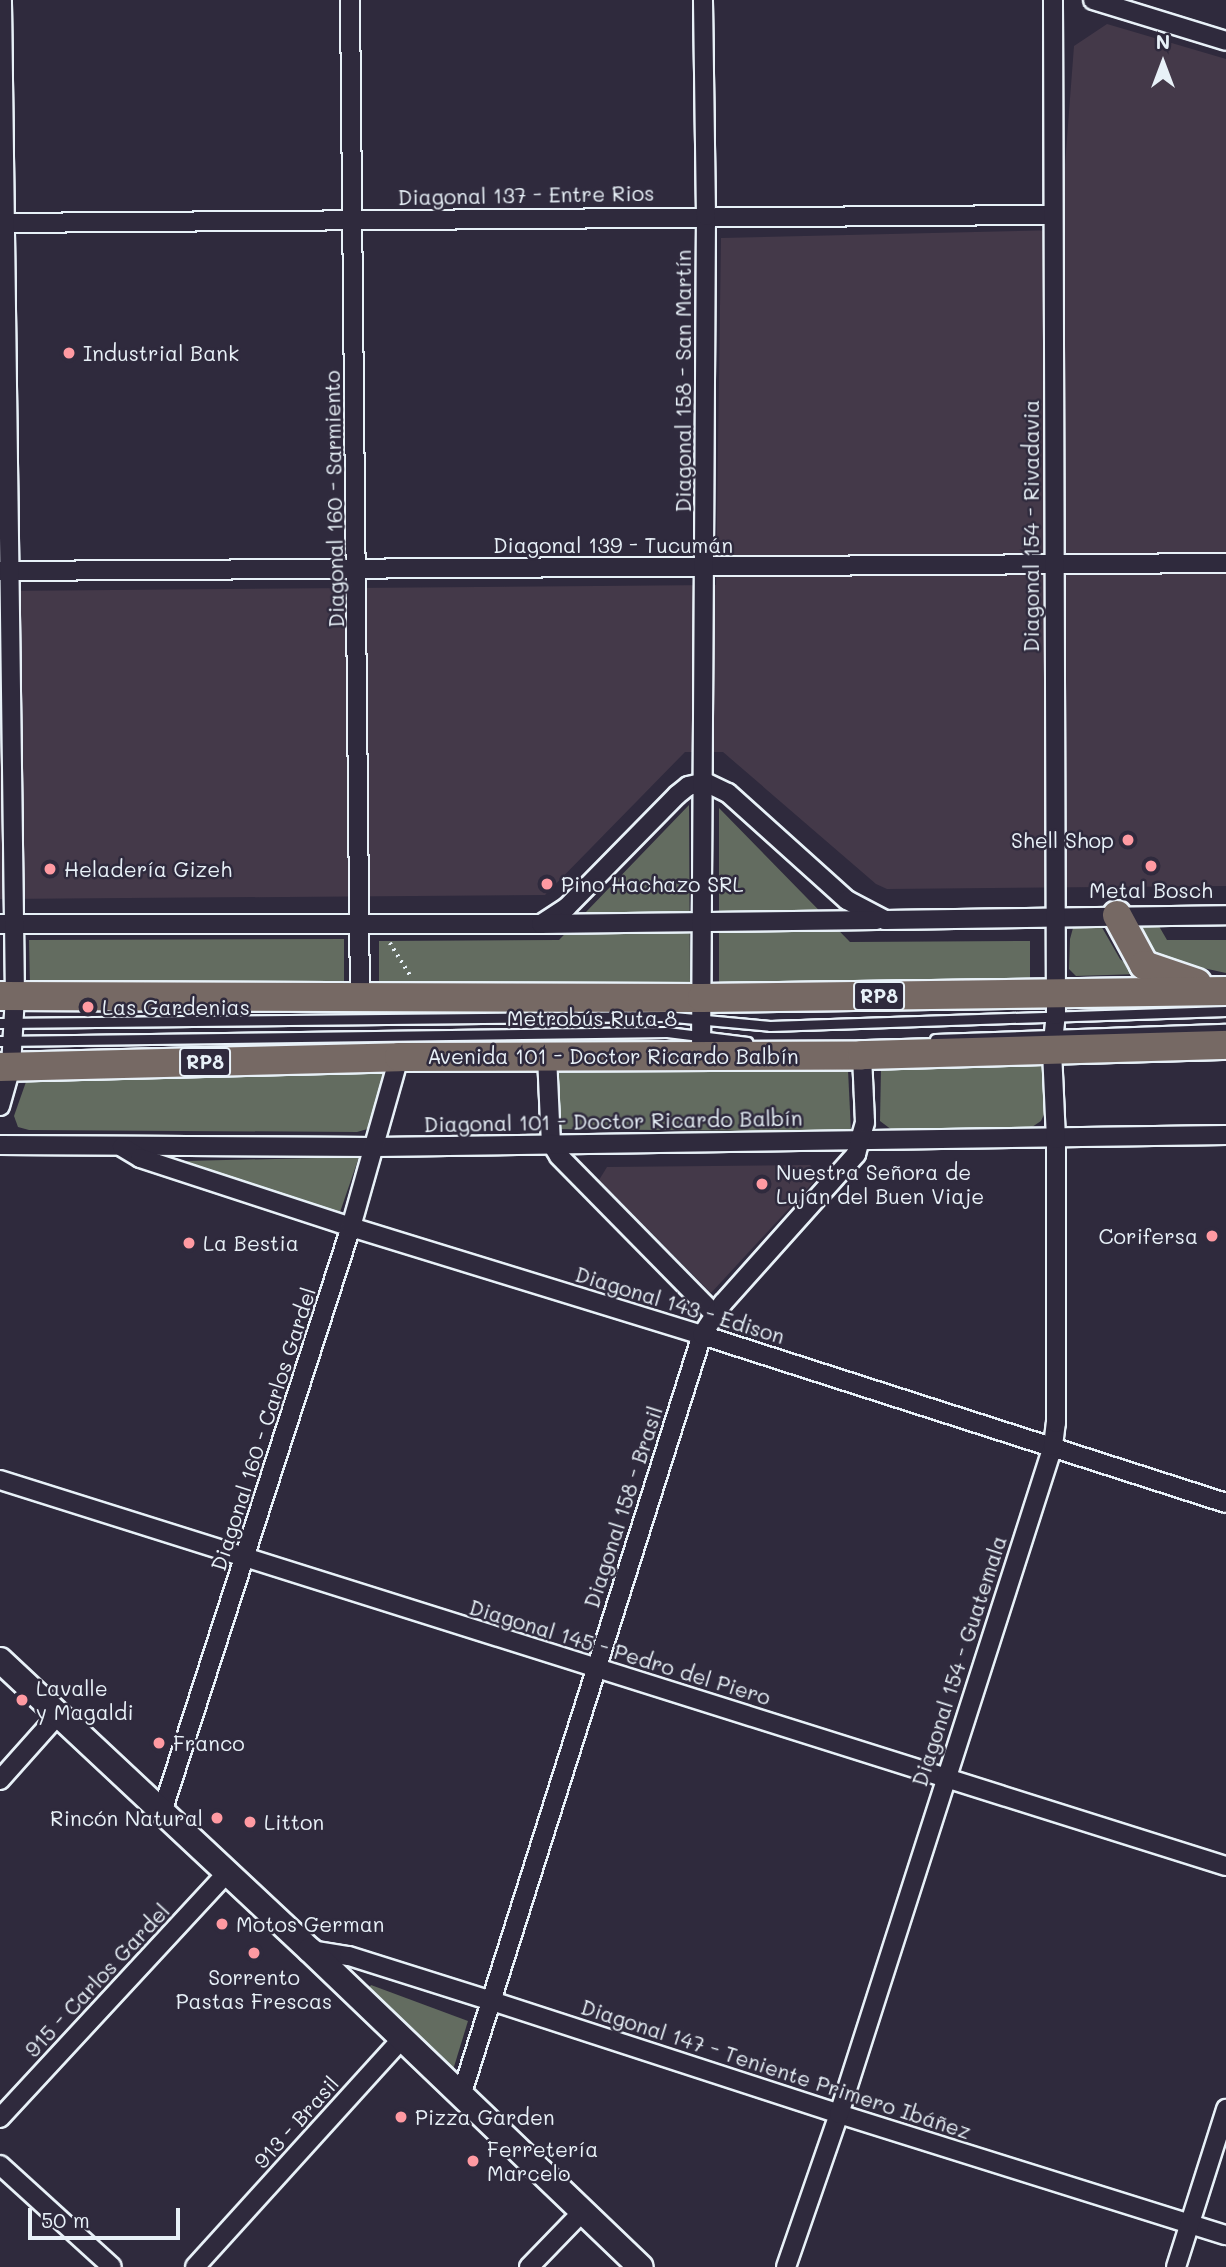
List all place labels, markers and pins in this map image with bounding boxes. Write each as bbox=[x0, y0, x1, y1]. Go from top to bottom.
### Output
place label: Industrial Bank bbox=[83, 340, 239, 366]
marker: Industrial Bank bbox=[61, 345, 77, 361]
place label: Shell Shop bbox=[1011, 827, 1114, 853]
marker: Shell Shop bbox=[1120, 832, 1136, 848]
place label: Heladería Gizeh bbox=[64, 856, 232, 882]
marker: Metal Bosch bbox=[1143, 858, 1159, 874]
marker: Heladería Gizeh bbox=[42, 861, 58, 877]
place label: Pino Hachazo SRL bbox=[561, 871, 744, 897]
marker: Pino Hachazo SRL bbox=[539, 876, 555, 892]
place label: Metal Bosch bbox=[1089, 877, 1213, 903]
place label: Las Gardenias bbox=[102, 994, 250, 1020]
marker: Las Gardenias bbox=[80, 999, 96, 1015]
place label: Nuestra Señora de Lujan del Buen Viaje bbox=[776, 1159, 984, 1209]
marker: Nuestra Señora de Lujan del Buen Viaje bbox=[754, 1176, 770, 1192]
place label: Corifersa bbox=[1099, 1223, 1198, 1249]
marker: Corifersa bbox=[1204, 1228, 1220, 1244]
place label: La Bestia bbox=[203, 1230, 299, 1256]
marker: La Bestia bbox=[181, 1235, 197, 1251]
place label: Lavalle y Magaldi bbox=[36, 1675, 134, 1725]
marker: Lavalle y Magaldi bbox=[14, 1692, 30, 1708]
place label: Franco bbox=[173, 1730, 245, 1756]
marker: Franco bbox=[151, 1735, 167, 1751]
place label: Rincón Natural bbox=[50, 1805, 203, 1831]
place label: Litton bbox=[264, 1809, 324, 1835]
marker: Rincón Natural bbox=[209, 1810, 225, 1826]
marker: Litton bbox=[242, 1814, 258, 1830]
place label: Motos German bbox=[236, 1911, 384, 1937]
marker: Motos German bbox=[214, 1916, 230, 1932]
marker: Sorrento Pastas Frescas bbox=[246, 1945, 262, 1961]
place label: Sorrento Pastas Frescas bbox=[176, 1964, 332, 2014]
place label: Pizza Garden bbox=[415, 2104, 555, 2130]
marker: Pizza Garden bbox=[393, 2109, 409, 2125]
place label: Ferretería Marcelo bbox=[487, 2136, 598, 2186]
marker: Ferretería Marcelo bbox=[465, 2153, 481, 2169]

